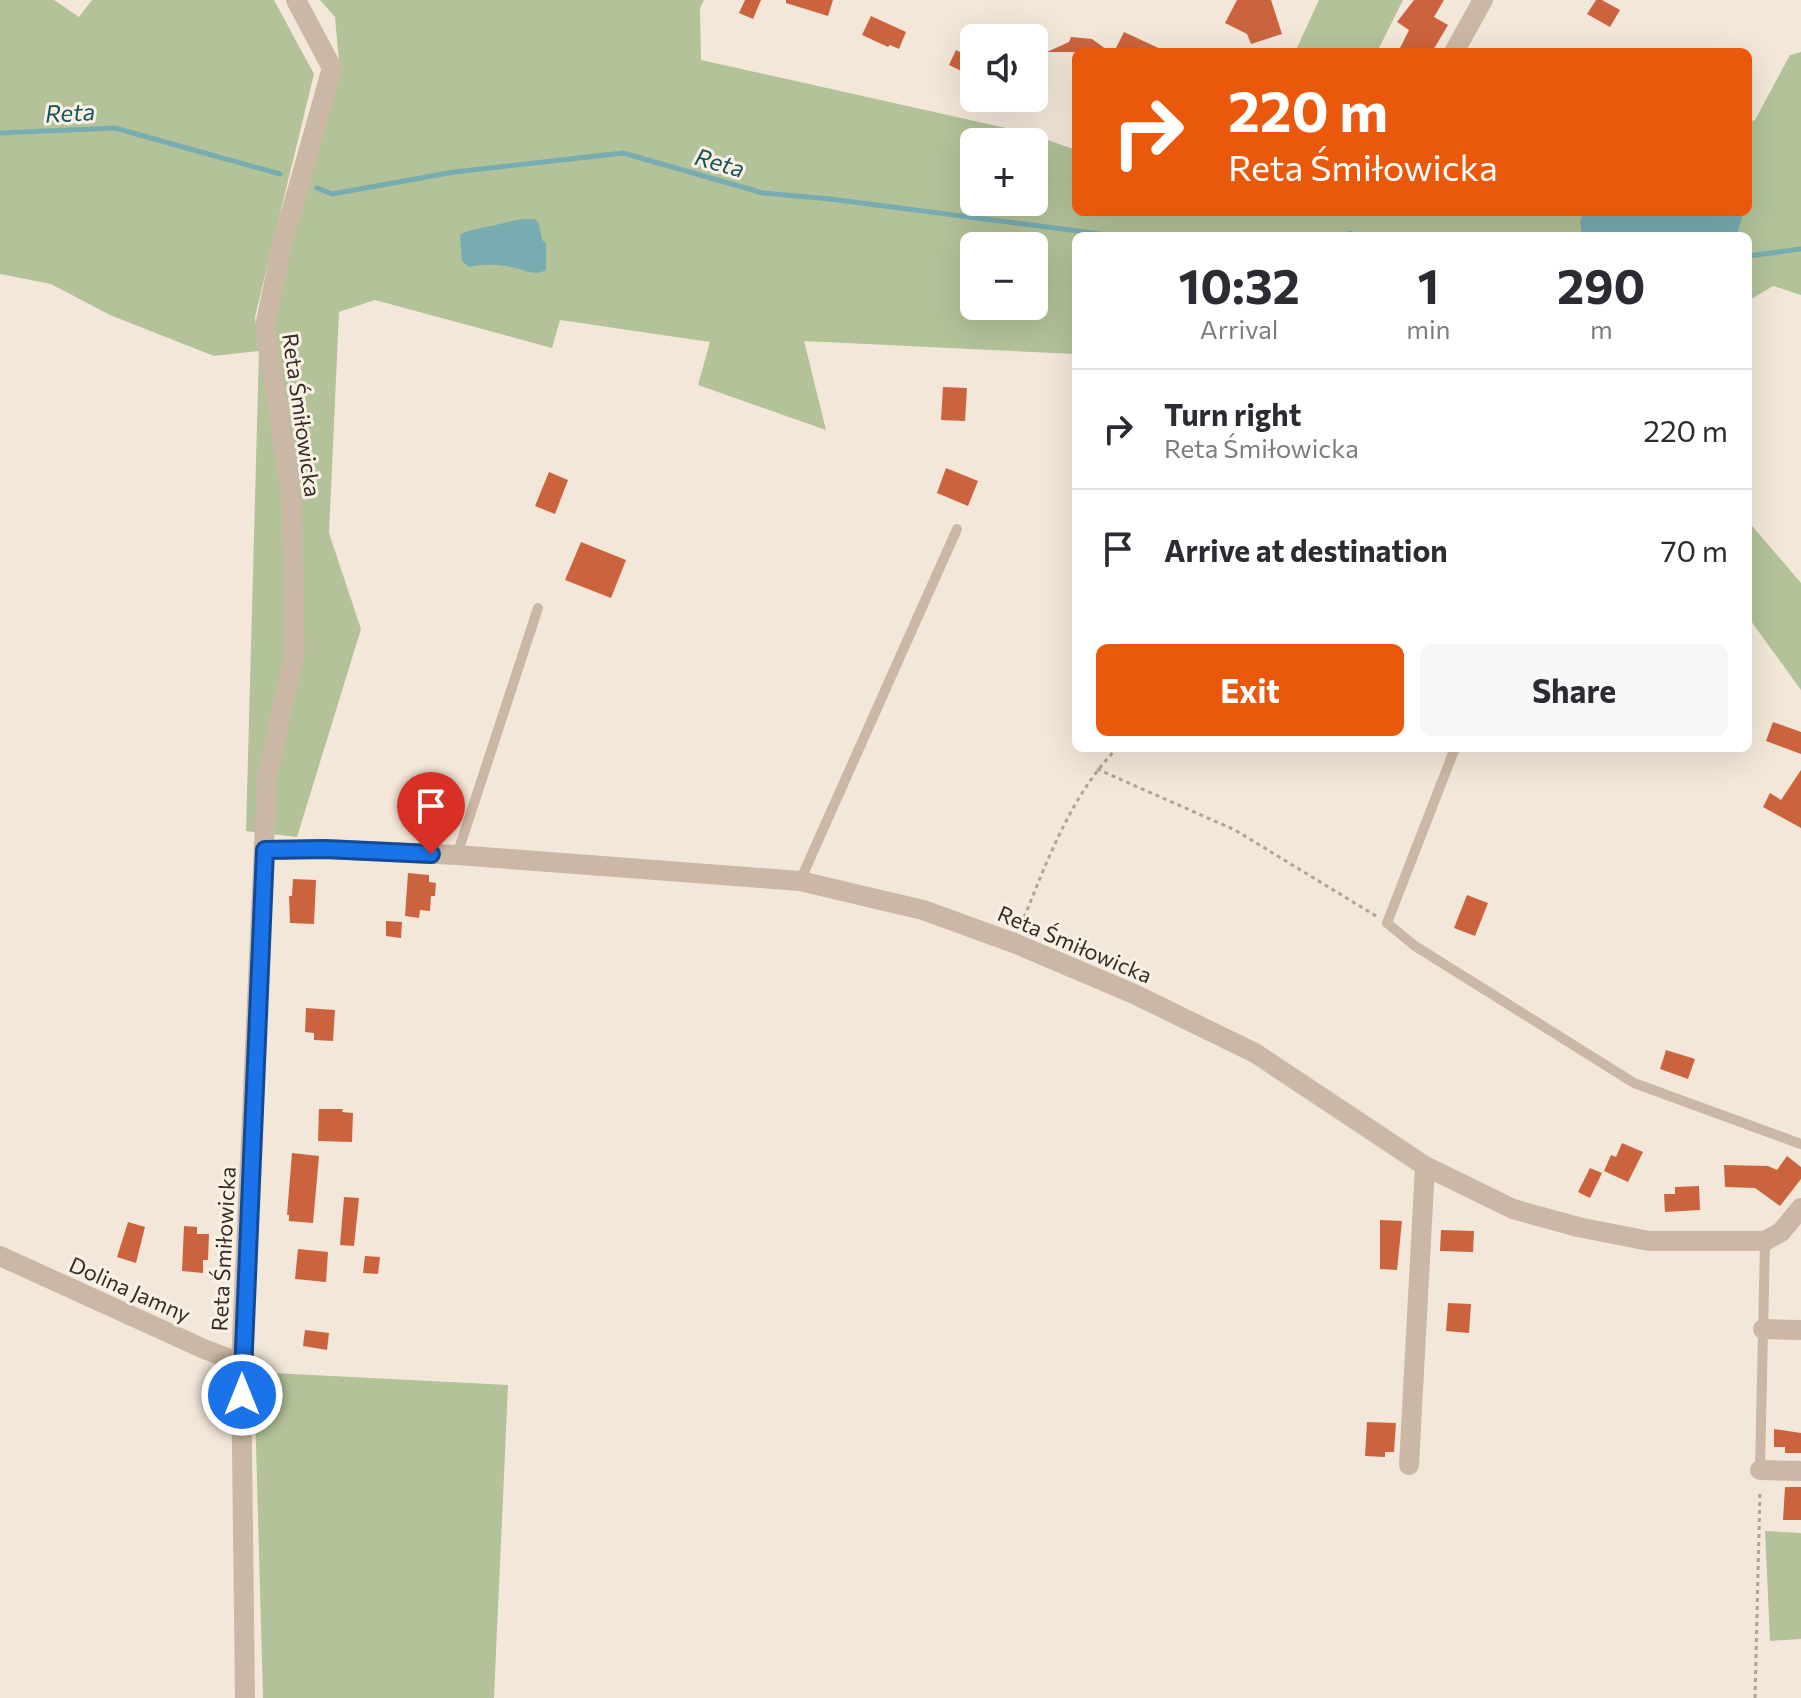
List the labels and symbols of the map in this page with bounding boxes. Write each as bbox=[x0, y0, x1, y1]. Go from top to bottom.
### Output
water label: Reta bbox=[44, 96, 96, 128]
water label: Reta bbox=[692, 141, 748, 183]
street label: Reta Śmiłowicka bbox=[277, 331, 327, 499]
pin bbox=[397, 772, 465, 854]
street label: Reta Śmiłowicka bbox=[994, 899, 1156, 989]
street label: Reta Śmiłowicka bbox=[205, 1166, 241, 1332]
street label: Dolina Jamny bbox=[65, 1250, 195, 1328]
position arrow bbox=[200, 1353, 284, 1437]

